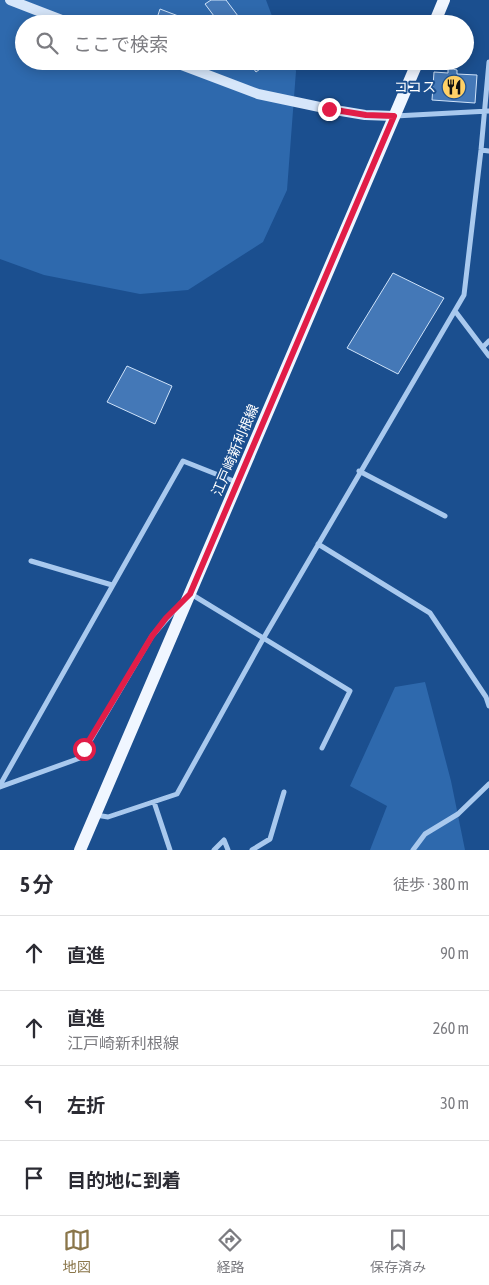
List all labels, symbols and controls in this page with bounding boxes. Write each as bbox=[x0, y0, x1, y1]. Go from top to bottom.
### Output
search box bbox=[15, 15, 474, 70]
icon: search bbox=[33, 29, 61, 57]
text: ここで検索 bbox=[73, 33, 168, 55]
restaurant icon: ココス bbox=[441, 74, 467, 100]
place label: ココス bbox=[394, 79, 436, 95]
route end bbox=[318, 98, 341, 121]
street label: 江戸崎新利根線 bbox=[208, 402, 262, 498]
route start bbox=[73, 738, 96, 761]
text: 5 分 bbox=[20, 872, 54, 896]
text: 徒歩 · 380 m bbox=[393, 875, 469, 893]
icon: ahead bbox=[20, 939, 48, 967]
text: 直進 bbox=[67, 944, 105, 966]
text: 90 m bbox=[440, 944, 469, 962]
text: 直進 bbox=[67, 1007, 105, 1029]
icon: ahead bbox=[20, 1014, 48, 1042]
text: 260 m bbox=[433, 1019, 469, 1037]
text: 江戸崎新利根線 bbox=[67, 1034, 179, 1052]
icon: left bbox=[20, 1089, 48, 1117]
text: 左折 bbox=[67, 1094, 105, 1116]
text: 30 m bbox=[440, 1094, 469, 1112]
icon: arrive bbox=[20, 1164, 48, 1192]
text: 目的地に到着 bbox=[67, 1169, 181, 1191]
tab: 地図 bbox=[63, 1226, 91, 1276]
tab: 経路 bbox=[216, 1226, 244, 1276]
tab: 保存済み bbox=[370, 1226, 426, 1276]

